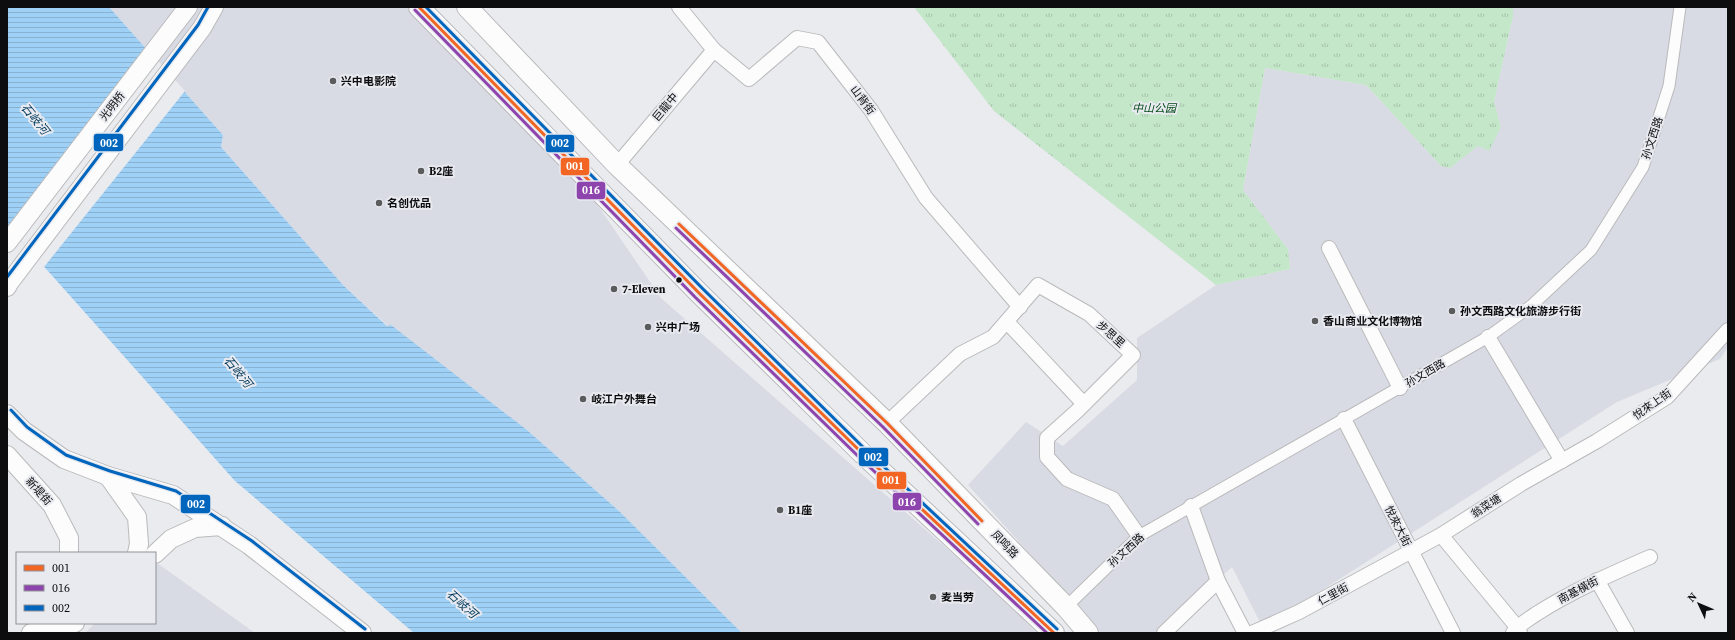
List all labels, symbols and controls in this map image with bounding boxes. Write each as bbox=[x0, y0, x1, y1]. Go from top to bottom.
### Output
place label: 兴中电影院 bbox=[341, 74, 396, 89]
marker: 兴中电影院 bbox=[328, 76, 338, 86]
street label: 山背街 bbox=[847, 83, 879, 118]
street label: 光明桥 bbox=[96, 89, 128, 124]
street label: 巨龍中 bbox=[649, 90, 682, 125]
water label: 石岐河 bbox=[17, 100, 54, 140]
park label: 中山公园 bbox=[1132, 101, 1178, 116]
street label: 孙文西路 bbox=[1639, 115, 1666, 161]
line badge: 002 bbox=[93, 133, 124, 152]
line badge: 002 bbox=[545, 134, 575, 153]
text: 002 bbox=[100, 136, 118, 151]
text: 002 bbox=[551, 136, 569, 151]
line badge: 001 bbox=[560, 157, 590, 176]
text: 001 bbox=[566, 159, 584, 174]
place label: B2座 bbox=[429, 164, 453, 179]
marker: B2座 bbox=[416, 166, 426, 176]
line badge: 016 bbox=[576, 181, 606, 200]
text: 016 bbox=[582, 183, 600, 198]
place label: 名创优品 bbox=[387, 196, 431, 211]
marker: 名创优品 bbox=[374, 198, 384, 208]
unlabelled marker bbox=[674, 275, 684, 285]
place label: 7-Eleven bbox=[622, 282, 666, 297]
marker: 7-Eleven bbox=[609, 284, 619, 294]
place label: 孙文西路文化旅游步行街 bbox=[1460, 304, 1581, 319]
marker: 孙文西路文化旅游步行街 bbox=[1447, 306, 1457, 316]
place label: 香山商业文化博物馆 bbox=[1323, 314, 1422, 329]
marker: 香山商业文化博物馆 bbox=[1310, 316, 1320, 326]
street label: 步思里 bbox=[1093, 318, 1128, 351]
place label: 兴中广场 bbox=[656, 320, 700, 335]
marker: 兴中广场 bbox=[643, 322, 653, 332]
water label: 石岐河 bbox=[220, 353, 257, 393]
street label: 孙文西路 bbox=[1402, 356, 1448, 391]
street label: 悅來上街 bbox=[1630, 386, 1675, 423]
place label: 岐江户外舞台 bbox=[591, 392, 657, 407]
marker: 岐江户外舞台 bbox=[578, 394, 588, 404]
line badge: 002 bbox=[858, 447, 889, 467]
text: 002 bbox=[864, 450, 882, 465]
line badge: 001 bbox=[876, 471, 907, 490]
text: 001 bbox=[882, 473, 900, 488]
street label: 新堤街 bbox=[22, 474, 55, 509]
street label: 翁菜塘 bbox=[1468, 491, 1504, 522]
line badge: 016 bbox=[892, 492, 922, 511]
line badge: 002 bbox=[180, 494, 211, 514]
text: 016 bbox=[898, 495, 916, 510]
text: 002 bbox=[187, 497, 205, 512]
place label: B1座 bbox=[788, 503, 812, 518]
street label: 悅來大街 bbox=[1381, 503, 1414, 549]
marker: B1座 bbox=[775, 505, 785, 515]
street label: 凤鸣路 bbox=[988, 527, 1021, 561]
street label: 孙文西路 bbox=[1105, 530, 1148, 571]
legend bbox=[16, 552, 156, 624]
text: 001 bbox=[52, 560, 70, 576]
street label: 南基橫街 bbox=[1555, 573, 1601, 607]
text: 016 bbox=[52, 580, 70, 596]
street label: 仁里街 bbox=[1315, 580, 1351, 609]
north arrow bbox=[1679, 584, 1719, 624]
water label: 石岐河 bbox=[443, 586, 482, 623]
text: N bbox=[1684, 589, 1700, 605]
place label: 麦当劳 bbox=[941, 590, 974, 605]
marker: 麦当劳 bbox=[928, 592, 938, 602]
text: 002 bbox=[52, 600, 70, 616]

